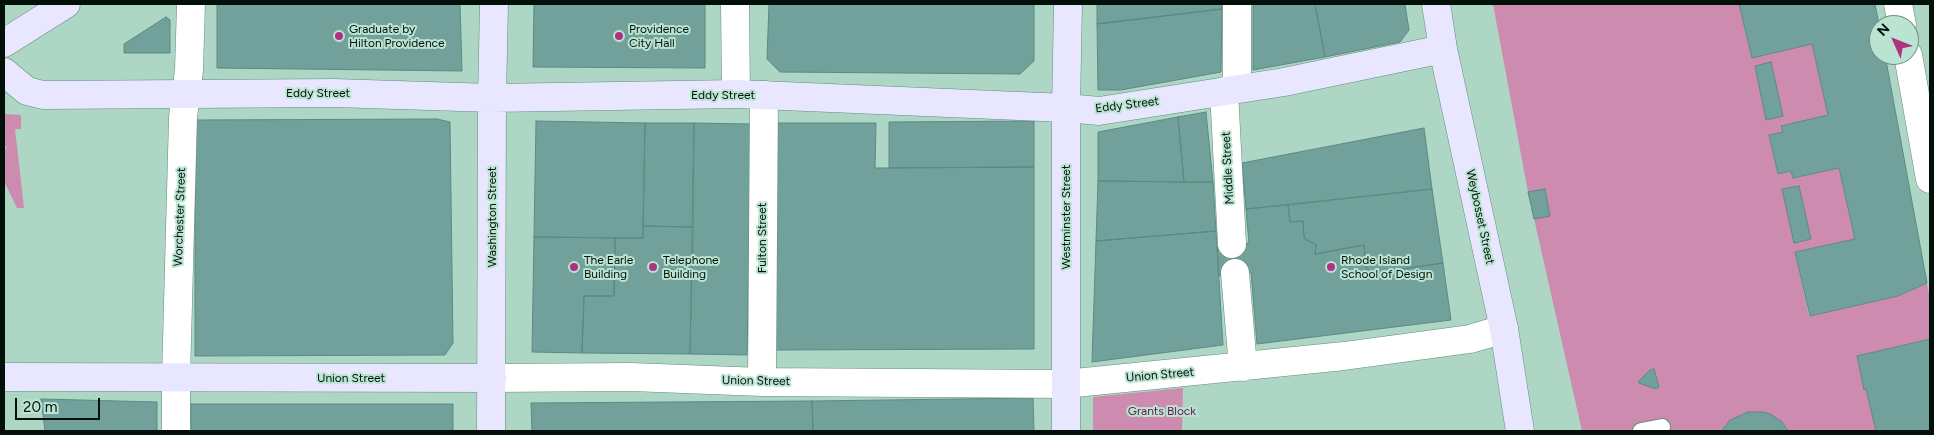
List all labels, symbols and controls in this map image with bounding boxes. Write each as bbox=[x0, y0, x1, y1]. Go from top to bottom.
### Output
north arrow bbox=[1869, 15, 1919, 65]
text: N bbox=[1874, 20, 1893, 40]
place label: Graduate by Hilton Providence bbox=[349, 22, 445, 50]
place label: Providence City Hall bbox=[629, 22, 689, 50]
marker: Graduate by Hilton Providence bbox=[333, 30, 345, 42]
marker: Providence City Hall bbox=[613, 30, 625, 42]
street label: Eddy Street bbox=[286, 86, 350, 100]
street label: Eddy Street bbox=[691, 88, 755, 102]
street label: Eddy Street bbox=[1094, 94, 1160, 116]
street label: Middle Street bbox=[1219, 131, 1237, 205]
street label: Westminster Street bbox=[1059, 165, 1073, 269]
street label: Worchester Street bbox=[171, 167, 189, 267]
street label: Washington Street bbox=[485, 167, 499, 267]
street label: Weybosset Street bbox=[1463, 168, 1497, 266]
street label: Fulton Street bbox=[755, 203, 769, 273]
place label: The Earle Building bbox=[584, 253, 633, 281]
place label: Telephone Building bbox=[663, 253, 719, 281]
place label: Rhode Island School of Design bbox=[1341, 253, 1432, 281]
marker: The Earle Building bbox=[568, 261, 580, 273]
marker: Telephone Building bbox=[647, 261, 659, 273]
marker: Rhode Island School of Design bbox=[1325, 261, 1337, 273]
street label: Union Street bbox=[1125, 365, 1195, 385]
street label: Union Street bbox=[317, 371, 385, 385]
street label: Union Street bbox=[722, 373, 790, 389]
scale bar bbox=[18, 388, 102, 420]
text: 20 m bbox=[23, 398, 57, 416]
park label: Grants Block bbox=[1128, 404, 1196, 418]

